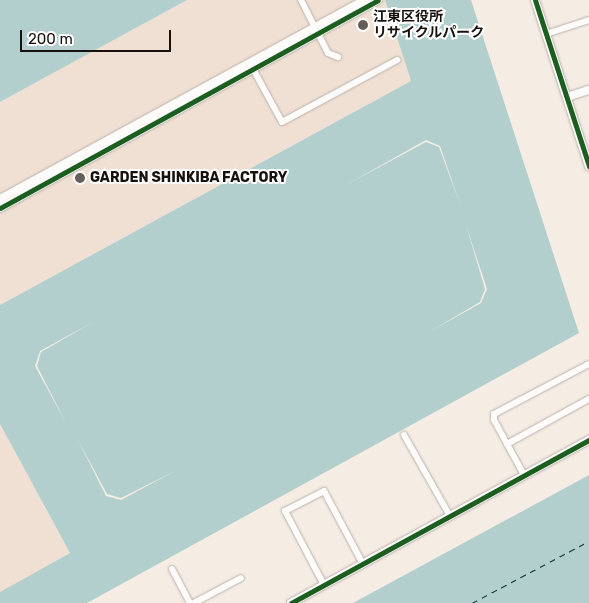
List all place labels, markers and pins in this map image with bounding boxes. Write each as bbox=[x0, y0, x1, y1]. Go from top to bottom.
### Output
place label: 江東区役所 リサイクルパーク bbox=[373, 9, 485, 41]
marker: 江東区役所 リサイクルパーク bbox=[357, 19, 369, 31]
place label: GARDEN SHINKIBA FACTORY bbox=[90, 170, 288, 186]
marker: GARDEN SHINKIBA FACTORY bbox=[74, 172, 86, 184]

